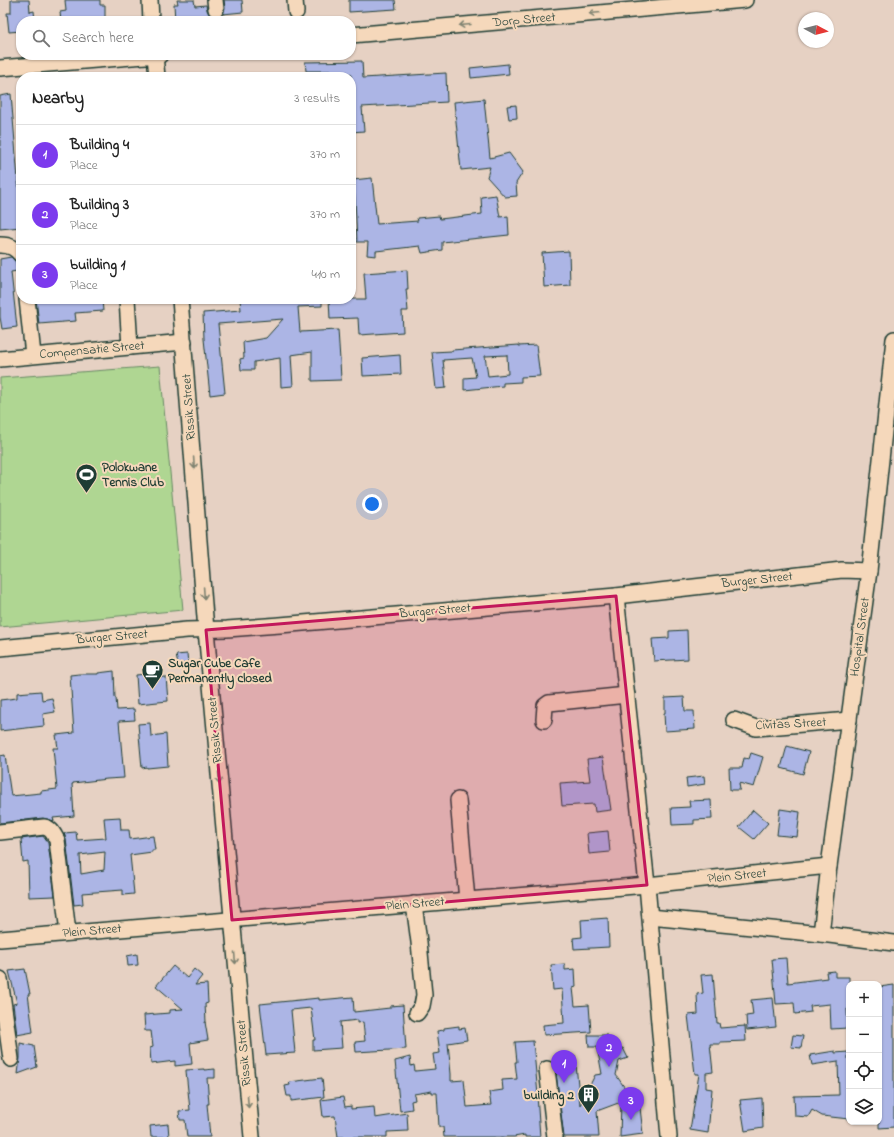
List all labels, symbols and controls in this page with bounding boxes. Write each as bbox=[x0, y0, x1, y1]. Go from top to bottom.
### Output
street label: Dorp Street bbox=[491, 8, 557, 32]
one-way arrow bbox=[589, 10, 602, 17]
north arrow bbox=[798, 12, 834, 48]
search box bbox=[16, 16, 356, 60]
one-way arrow bbox=[459, 21, 472, 29]
icon: search bbox=[30, 27, 52, 49]
text: Search here bbox=[62, 27, 134, 49]
text: Nearby bbox=[32, 86, 84, 111]
text: 3 results bbox=[294, 89, 340, 108]
text: Building 4 bbox=[70, 134, 129, 156]
text: 1 bbox=[43, 145, 47, 164]
text: 370 m bbox=[310, 145, 340, 164]
text: Place bbox=[70, 156, 98, 175]
text: Building 3 bbox=[70, 194, 129, 216]
text: 2 bbox=[42, 205, 48, 224]
text: 370 m bbox=[310, 205, 340, 224]
text: Place bbox=[70, 216, 98, 235]
text: building 1 bbox=[70, 254, 125, 276]
text: 3 bbox=[42, 265, 48, 284]
text: 410 m bbox=[312, 265, 340, 284]
text: Place bbox=[70, 276, 98, 295]
street label: Compensatie Street bbox=[39, 336, 146, 364]
street label: Rissik Street bbox=[177, 372, 201, 441]
one-way arrow bbox=[190, 456, 197, 469]
place label: Polokwane Tennis Club bbox=[102, 458, 164, 492]
sports icon: Polokwane Tennis Club bbox=[73, 461, 99, 494]
your location bbox=[362, 494, 382, 514]
street label: Burger Street bbox=[719, 567, 794, 594]
one-way arrow bbox=[200, 586, 207, 599]
street label: Hospital Street bbox=[845, 595, 875, 678]
street label: Burger Street bbox=[397, 598, 472, 625]
street label: Burger Street bbox=[74, 624, 149, 651]
place label: Sugar Cube Cafe Permanently closed bbox=[168, 654, 273, 690]
cafe icon: Sugar Cube Cafe Permanently closed bbox=[139, 657, 165, 690]
street label: Rissik Street bbox=[203, 695, 227, 764]
street label: Civitas Street bbox=[755, 713, 828, 735]
one-way arrow bbox=[216, 771, 223, 784]
street label: Plein Street bbox=[706, 863, 768, 889]
street label: Plein Street bbox=[385, 892, 446, 916]
street label: Plein Street bbox=[62, 919, 123, 943]
one-way arrow bbox=[232, 952, 239, 965]
map controls bbox=[846, 981, 882, 1125]
button: + bbox=[846, 981, 882, 1017]
button: − bbox=[846, 1017, 882, 1053]
street label: Rissik Street bbox=[232, 1018, 256, 1087]
pin: 2 bbox=[596, 1034, 622, 1067]
pin: 1 bbox=[551, 1050, 577, 1083]
button: locate bbox=[846, 1053, 882, 1089]
building icon: building 2 bbox=[576, 1082, 602, 1115]
place label: building 2 bbox=[524, 1086, 575, 1107]
pin: 3 bbox=[618, 1087, 644, 1120]
button: layers bbox=[846, 1089, 882, 1125]
one-way arrow bbox=[245, 1095, 252, 1108]

